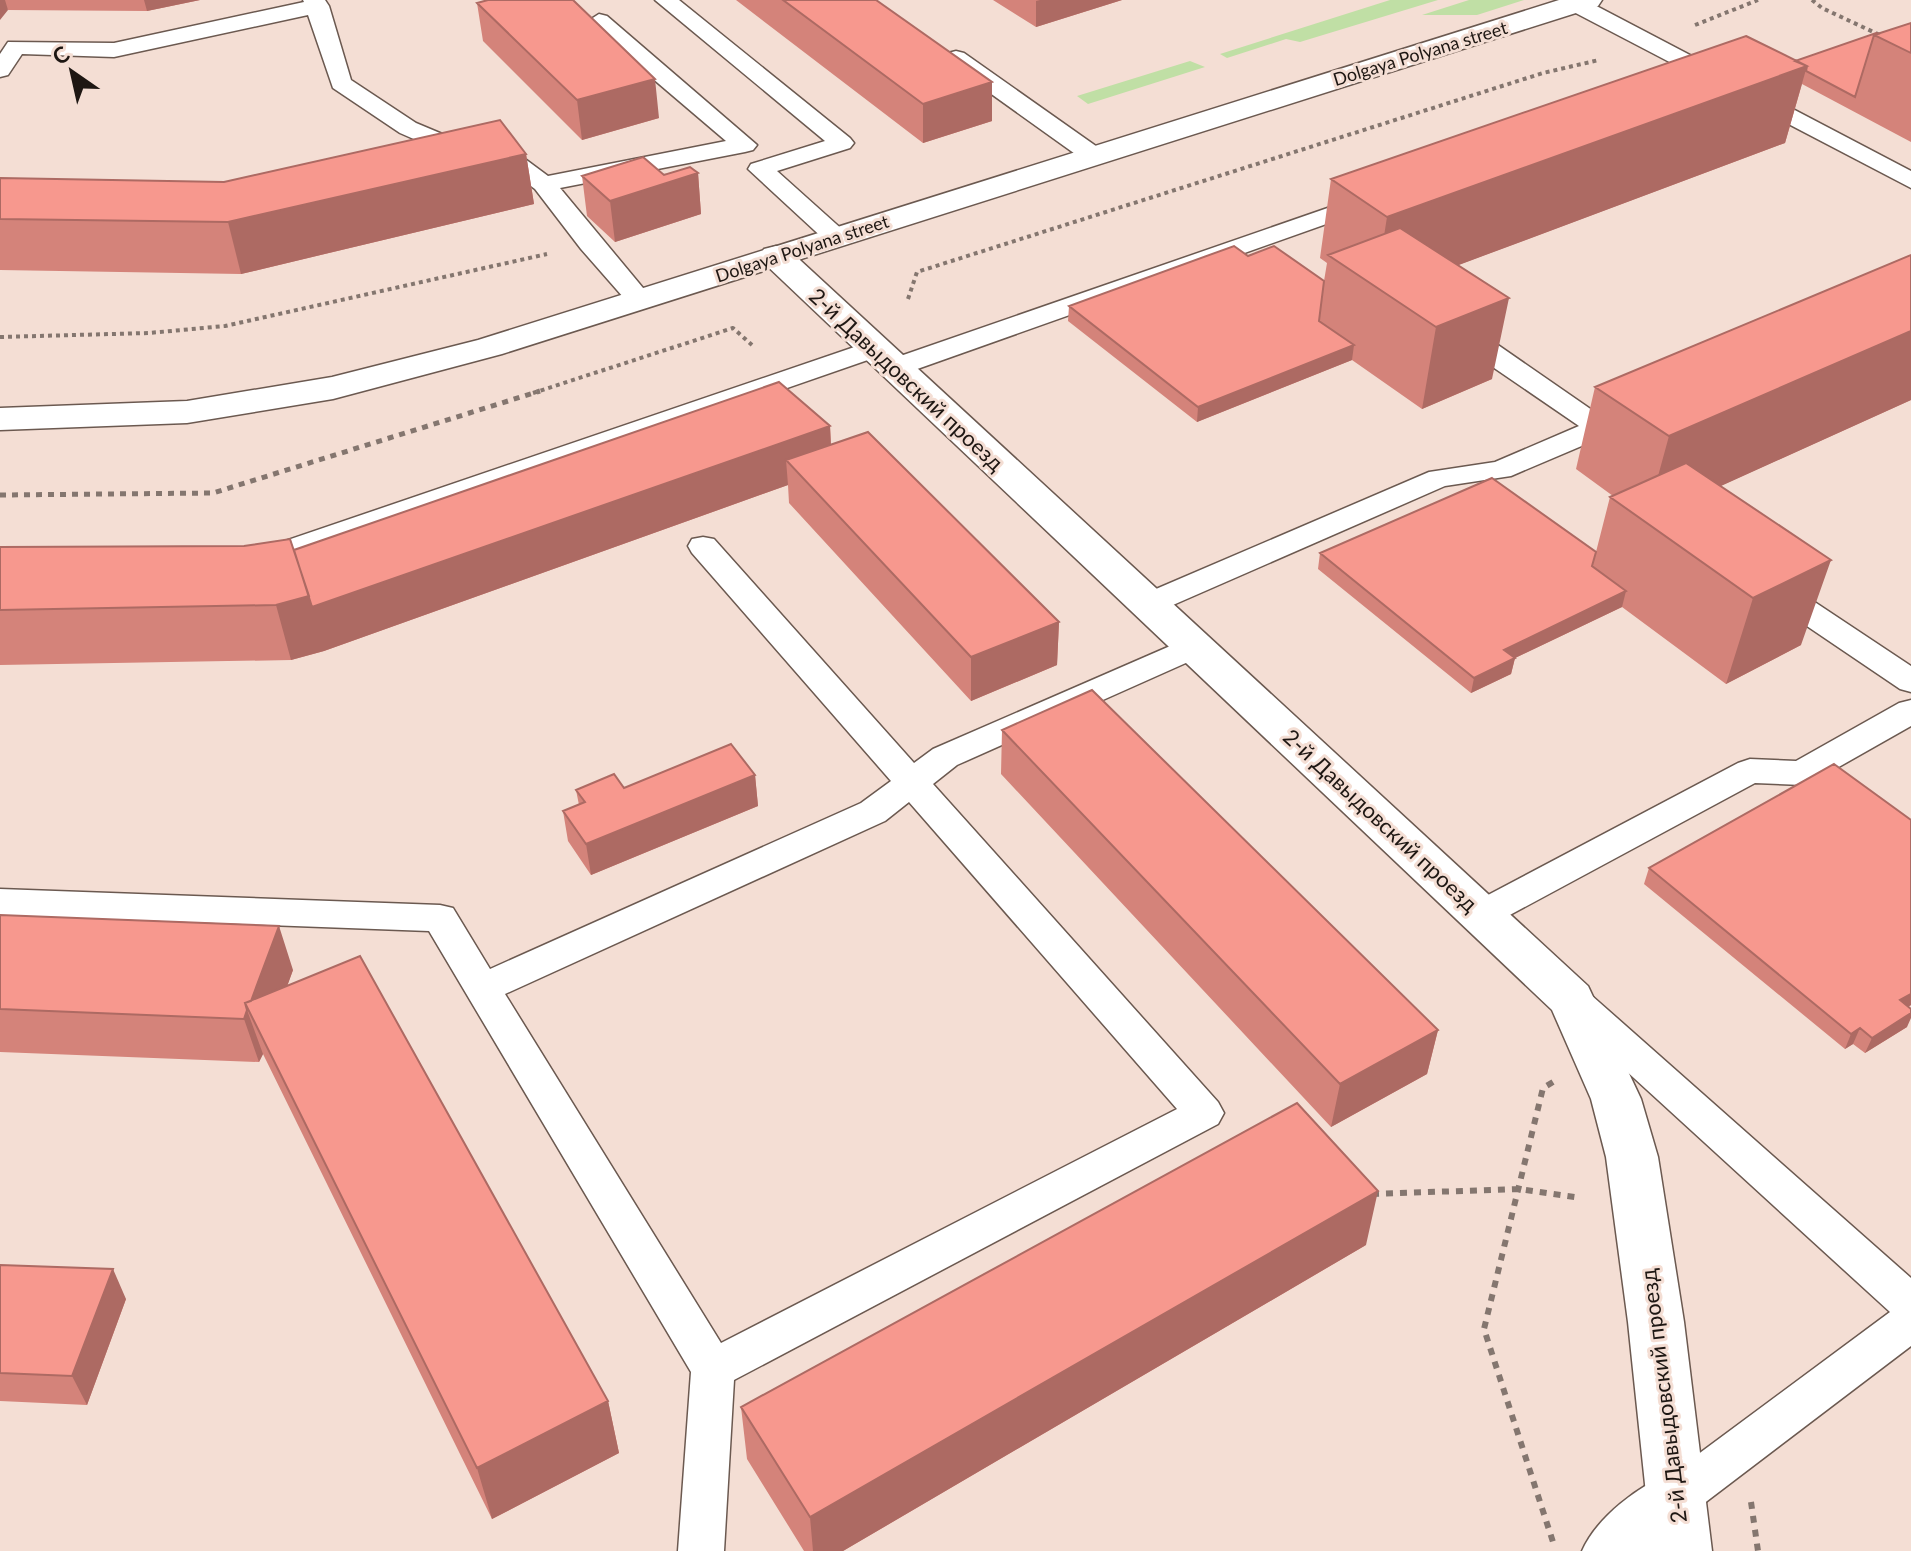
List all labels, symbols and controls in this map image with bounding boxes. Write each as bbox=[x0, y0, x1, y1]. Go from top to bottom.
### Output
street label: Dolgaya Polyana street bbox=[1330, 16, 1510, 90]
north arrow bbox=[32, 32, 112, 112]
text: С bbox=[47, 39, 74, 70]
street label: Dolgaya Polyana street bbox=[713, 209, 892, 286]
street label: 2-й Давыдовский проезд bbox=[804, 282, 1010, 476]
street label: 2-й Давыдовский проезд bbox=[1278, 723, 1484, 917]
street label: 2-й Давыдовский проезд bbox=[1634, 1267, 1692, 1525]

